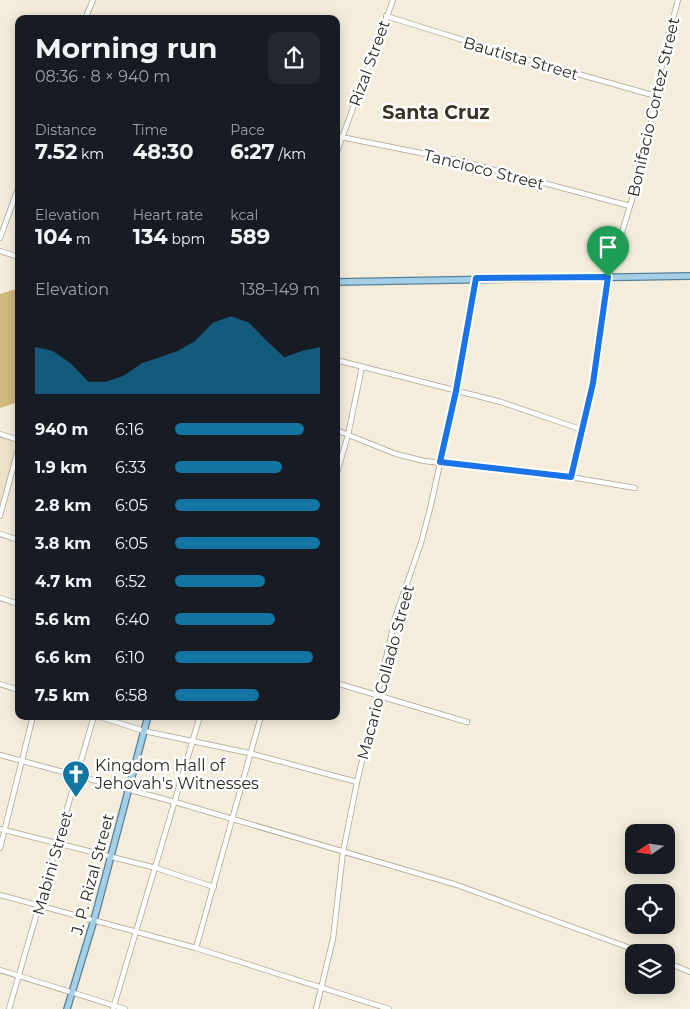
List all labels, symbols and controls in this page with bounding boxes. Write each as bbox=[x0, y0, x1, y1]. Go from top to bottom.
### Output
street label: Bonifacio Cortez Street bbox=[624, 15, 683, 199]
street label: Rizal Street bbox=[345, 17, 394, 109]
text: Morning run bbox=[35, 31, 217, 65]
button: share bbox=[268, 32, 320, 84]
street label: Bautista Street bbox=[461, 33, 581, 84]
text: 08:36 · 8 × 940 m bbox=[35, 67, 170, 86]
district label: Santa Cruz bbox=[382, 101, 490, 124]
text: Distance bbox=[35, 121, 97, 139]
text: Time bbox=[133, 121, 168, 139]
text: Pace bbox=[230, 121, 265, 139]
text: 7.52 bbox=[35, 139, 77, 164]
text: 48:30 bbox=[133, 139, 193, 164]
text: 6:27 bbox=[230, 139, 275, 164]
text: km bbox=[77, 145, 104, 163]
text: /km bbox=[275, 145, 306, 163]
street label: Tancioco Street bbox=[422, 145, 547, 194]
text: Elevation bbox=[35, 206, 100, 224]
text: Heart rate bbox=[133, 206, 203, 224]
text: kcal bbox=[230, 206, 258, 224]
text: 104 bbox=[35, 224, 72, 249]
text: 134 bbox=[133, 224, 168, 249]
text: 589 bbox=[230, 224, 270, 249]
pin bbox=[587, 226, 629, 277]
text: m bbox=[72, 230, 91, 248]
text: bpm bbox=[168, 230, 205, 248]
icon: arrive bbox=[594, 233, 622, 261]
text: Elevation bbox=[35, 280, 109, 299]
text: 138–149 m bbox=[240, 280, 320, 299]
text: 940 m bbox=[35, 420, 88, 439]
text: 6:16 bbox=[115, 420, 144, 439]
text: 1.9 km bbox=[35, 458, 87, 477]
text: 6:33 bbox=[115, 458, 146, 477]
text: 2.8 km bbox=[35, 496, 91, 515]
text: 6:05 bbox=[115, 496, 148, 515]
text: 3.8 km bbox=[35, 534, 91, 553]
text: 6:05 bbox=[115, 534, 148, 553]
text: 4.7 km bbox=[35, 572, 92, 591]
text: 6:52 bbox=[115, 572, 146, 591]
street label: Macario Collado Street bbox=[353, 582, 418, 762]
text: 5.6 km bbox=[35, 610, 90, 629]
text: 6:40 bbox=[115, 610, 149, 629]
text: 6.6 km bbox=[35, 648, 91, 667]
text: 6:10 bbox=[115, 648, 145, 667]
text: 7.5 km bbox=[35, 686, 90, 705]
text: 6:58 bbox=[115, 686, 147, 705]
place label: Kingdom Hall of Jehovah's Witnesses bbox=[94, 756, 259, 793]
church icon: Kingdom Hall of Jehovah's Witnesses bbox=[61, 759, 91, 798]
street label: Mabini Street bbox=[29, 808, 77, 917]
street label: J. P. Rizal Street bbox=[67, 811, 118, 938]
north arrow bbox=[625, 824, 675, 874]
map controls bbox=[625, 824, 675, 994]
button: locate bbox=[625, 884, 675, 934]
button: layers bbox=[625, 944, 675, 994]

